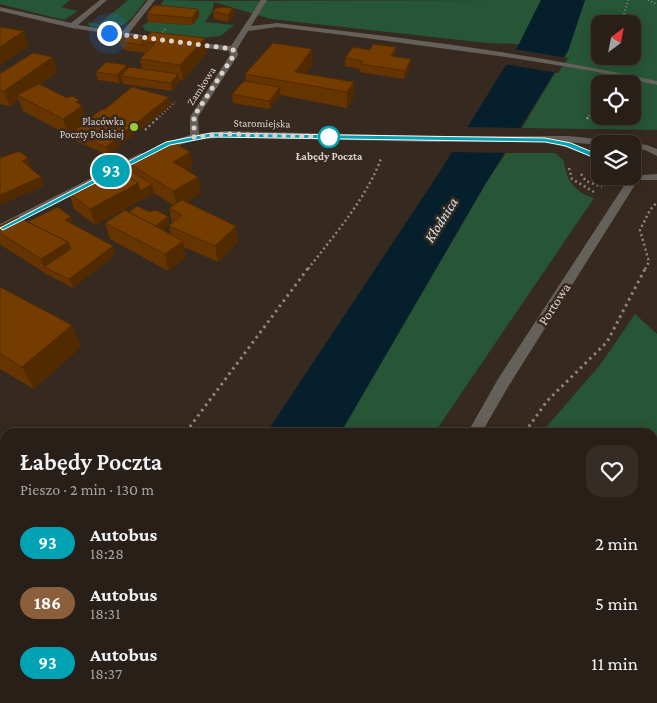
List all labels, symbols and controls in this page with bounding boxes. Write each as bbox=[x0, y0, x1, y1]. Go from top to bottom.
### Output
north arrow bbox=[591, 15, 641, 65]
map controls bbox=[591, 15, 641, 185]
your location bbox=[97, 21, 122, 46]
street label: Zamkowa bbox=[184, 65, 218, 107]
button: locate bbox=[591, 75, 641, 125]
place label: Placówka Poczty Polskiej bbox=[60, 115, 124, 141]
street label: Staromiejska bbox=[233, 117, 291, 130]
marker: Placówka Poczty Polskiej bbox=[128, 121, 140, 133]
marker: Łabędy Poczta bbox=[318, 126, 340, 148]
button: layers bbox=[591, 135, 641, 185]
place label: Łabędy Poczta bbox=[296, 150, 363, 162]
line badge: 93 bbox=[88, 155, 134, 187]
text: 93 bbox=[102, 161, 120, 181]
water label: Kłodnica bbox=[421, 195, 461, 245]
street label: Portowa bbox=[535, 280, 574, 328]
button: heart bbox=[586, 445, 638, 497]
text: Łabędy Poczta bbox=[20, 448, 162, 475]
text: Pieszo · 2 min · 130 m bbox=[20, 481, 154, 498]
text: Autobus bbox=[90, 524, 157, 545]
text: 93 bbox=[38, 533, 57, 553]
text: 2 min bbox=[595, 533, 638, 554]
text: 18:28 bbox=[90, 545, 124, 562]
text: Autobus bbox=[90, 584, 157, 605]
text: 186 bbox=[34, 593, 61, 613]
text: 5 min bbox=[595, 593, 638, 614]
text: 18:31 bbox=[90, 605, 120, 622]
text: Autobus bbox=[90, 644, 157, 665]
text: 93 bbox=[38, 653, 57, 673]
text: 11 min bbox=[591, 653, 638, 674]
text: 18:37 bbox=[90, 665, 122, 682]

